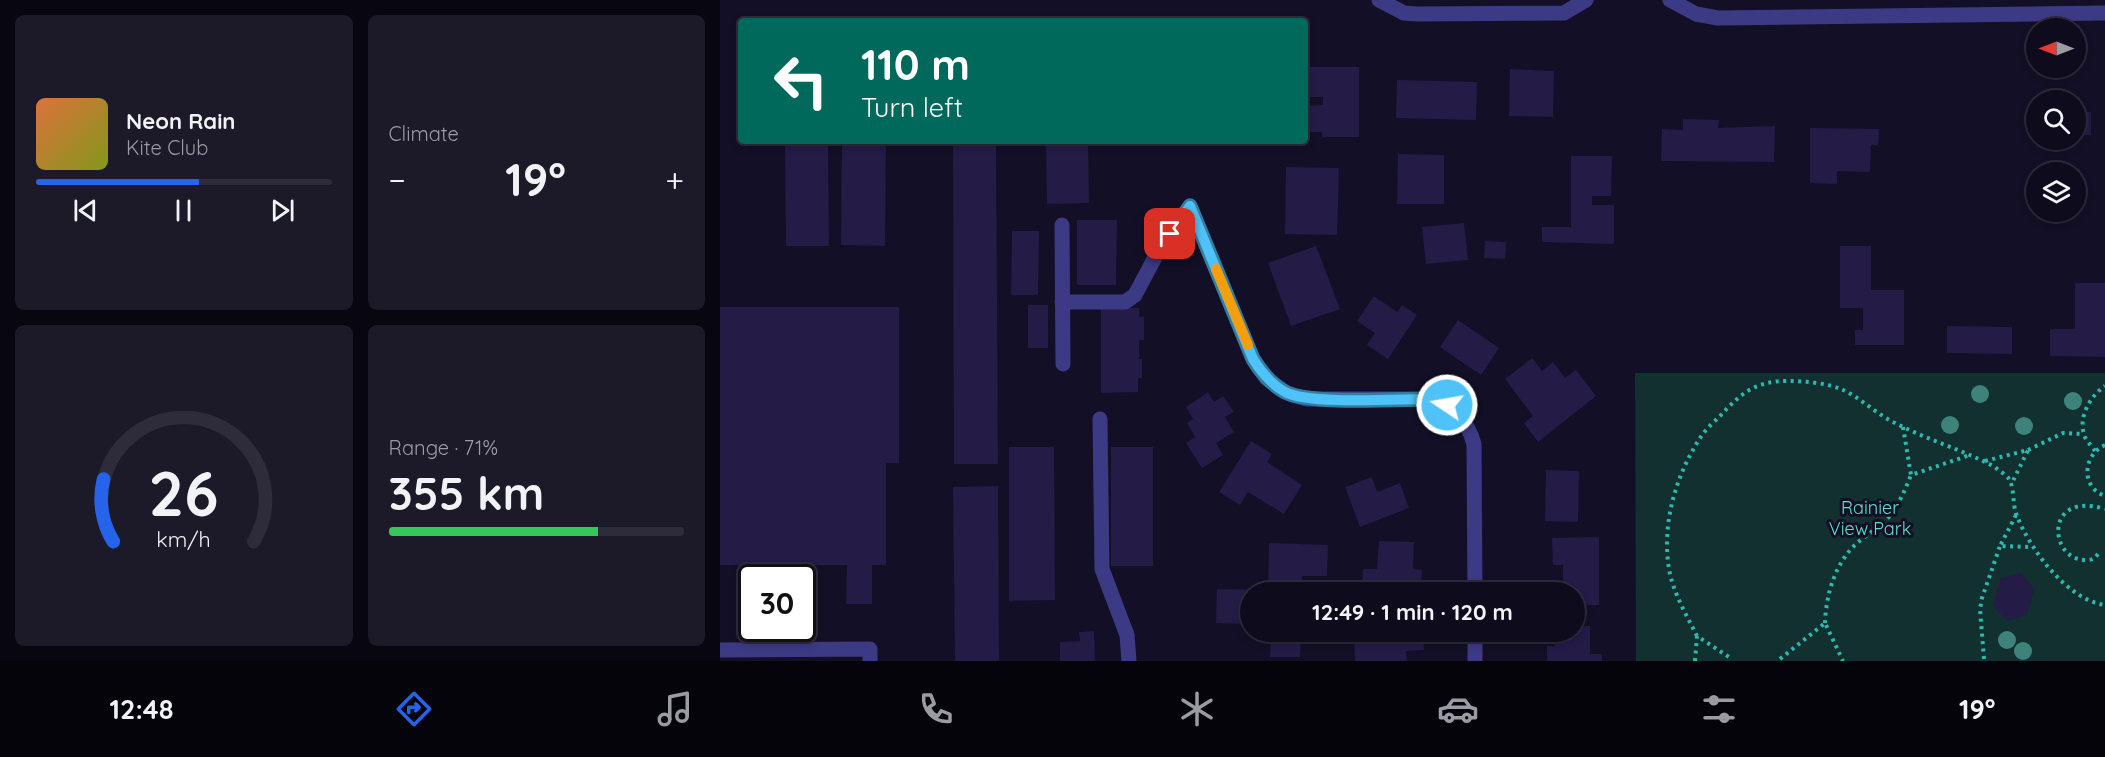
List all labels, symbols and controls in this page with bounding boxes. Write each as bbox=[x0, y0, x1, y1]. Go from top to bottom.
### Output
north arrow bbox=[2026, 18, 2086, 78]
map controls bbox=[2026, 18, 2086, 222]
text: 110 m bbox=[861, 38, 970, 91]
icon: left bbox=[762, 42, 840, 120]
text: Turn left bbox=[861, 90, 963, 124]
button: search bbox=[2026, 90, 2086, 150]
text: Neon Rain bbox=[126, 107, 235, 135]
text: Climate bbox=[389, 121, 459, 146]
text: Kite Club bbox=[126, 135, 208, 160]
text: 19° bbox=[505, 151, 566, 207]
text: − bbox=[389, 159, 406, 200]
text: + bbox=[665, 159, 684, 200]
button: layers bbox=[2026, 162, 2086, 222]
icon: previous bbox=[69, 194, 102, 227]
icon: pause bbox=[167, 194, 200, 227]
icon: next bbox=[266, 194, 299, 227]
pin bbox=[1144, 208, 1195, 259]
icon: arrive bbox=[1153, 217, 1186, 250]
position arrow bbox=[1415, 373, 1479, 437]
text: Range · 71% bbox=[389, 435, 498, 460]
text: 26 bbox=[149, 454, 219, 532]
text: 355 km bbox=[389, 465, 544, 521]
park label: Rainier View Park bbox=[1829, 496, 1911, 540]
text: km/h bbox=[157, 527, 211, 553]
speed limit sign: 30 bbox=[738, 564, 816, 642]
text: 12:49 · 1 min · 120 m bbox=[1312, 598, 1513, 626]
icon: directions bbox=[393, 688, 435, 730]
icon: music bbox=[654, 688, 696, 730]
icon: phone bbox=[915, 688, 957, 730]
icon: climate bbox=[1176, 688, 1218, 730]
icon: car bbox=[1437, 688, 1479, 730]
icon: filters bbox=[1698, 688, 1740, 730]
text: 12:48 bbox=[110, 692, 173, 726]
text: 19° bbox=[1959, 692, 1995, 726]

